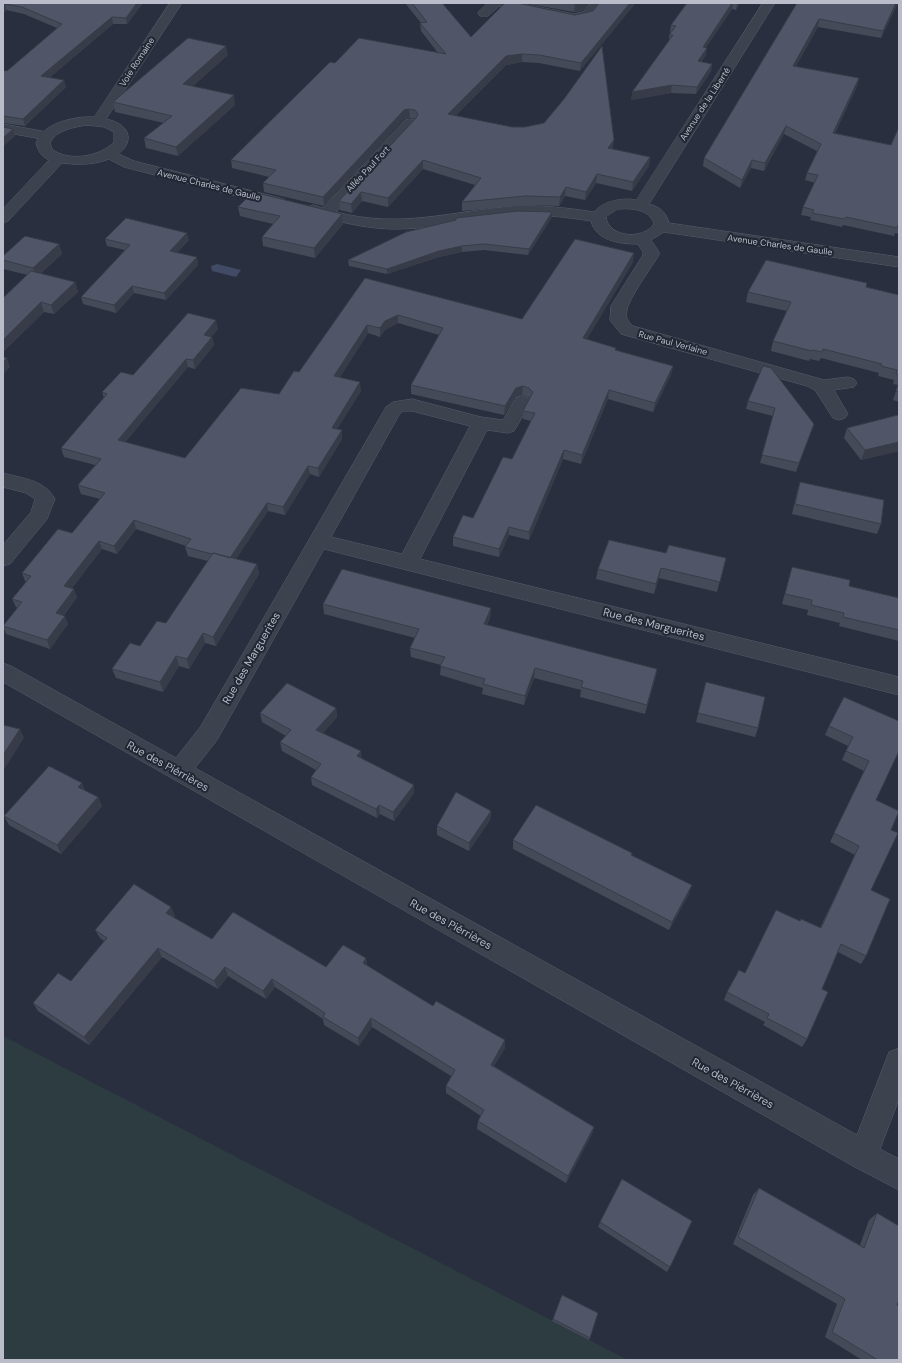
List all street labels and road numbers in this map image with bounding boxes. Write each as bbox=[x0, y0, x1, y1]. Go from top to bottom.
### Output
street label: Voie Romaine bbox=[117, 35, 157, 89]
street label: Avenue de la Liberté bbox=[677, 65, 733, 143]
street label: Allée Paul Fort bbox=[344, 143, 393, 195]
street label: Avenue Charles de Gaulle bbox=[156, 166, 262, 204]
street label: Avenue Charles de Gaulle bbox=[727, 232, 833, 258]
street label: Rue Paul Verlaine bbox=[637, 328, 709, 358]
street label: Rue des Marguerites bbox=[602, 605, 706, 643]
street label: Rue des Marguerites bbox=[219, 609, 283, 707]
street label: Rue des Piérrières bbox=[125, 738, 211, 794]
street label: Rue des Piérrières bbox=[408, 896, 494, 952]
street label: Rue des Piérrières bbox=[690, 1055, 776, 1111]

